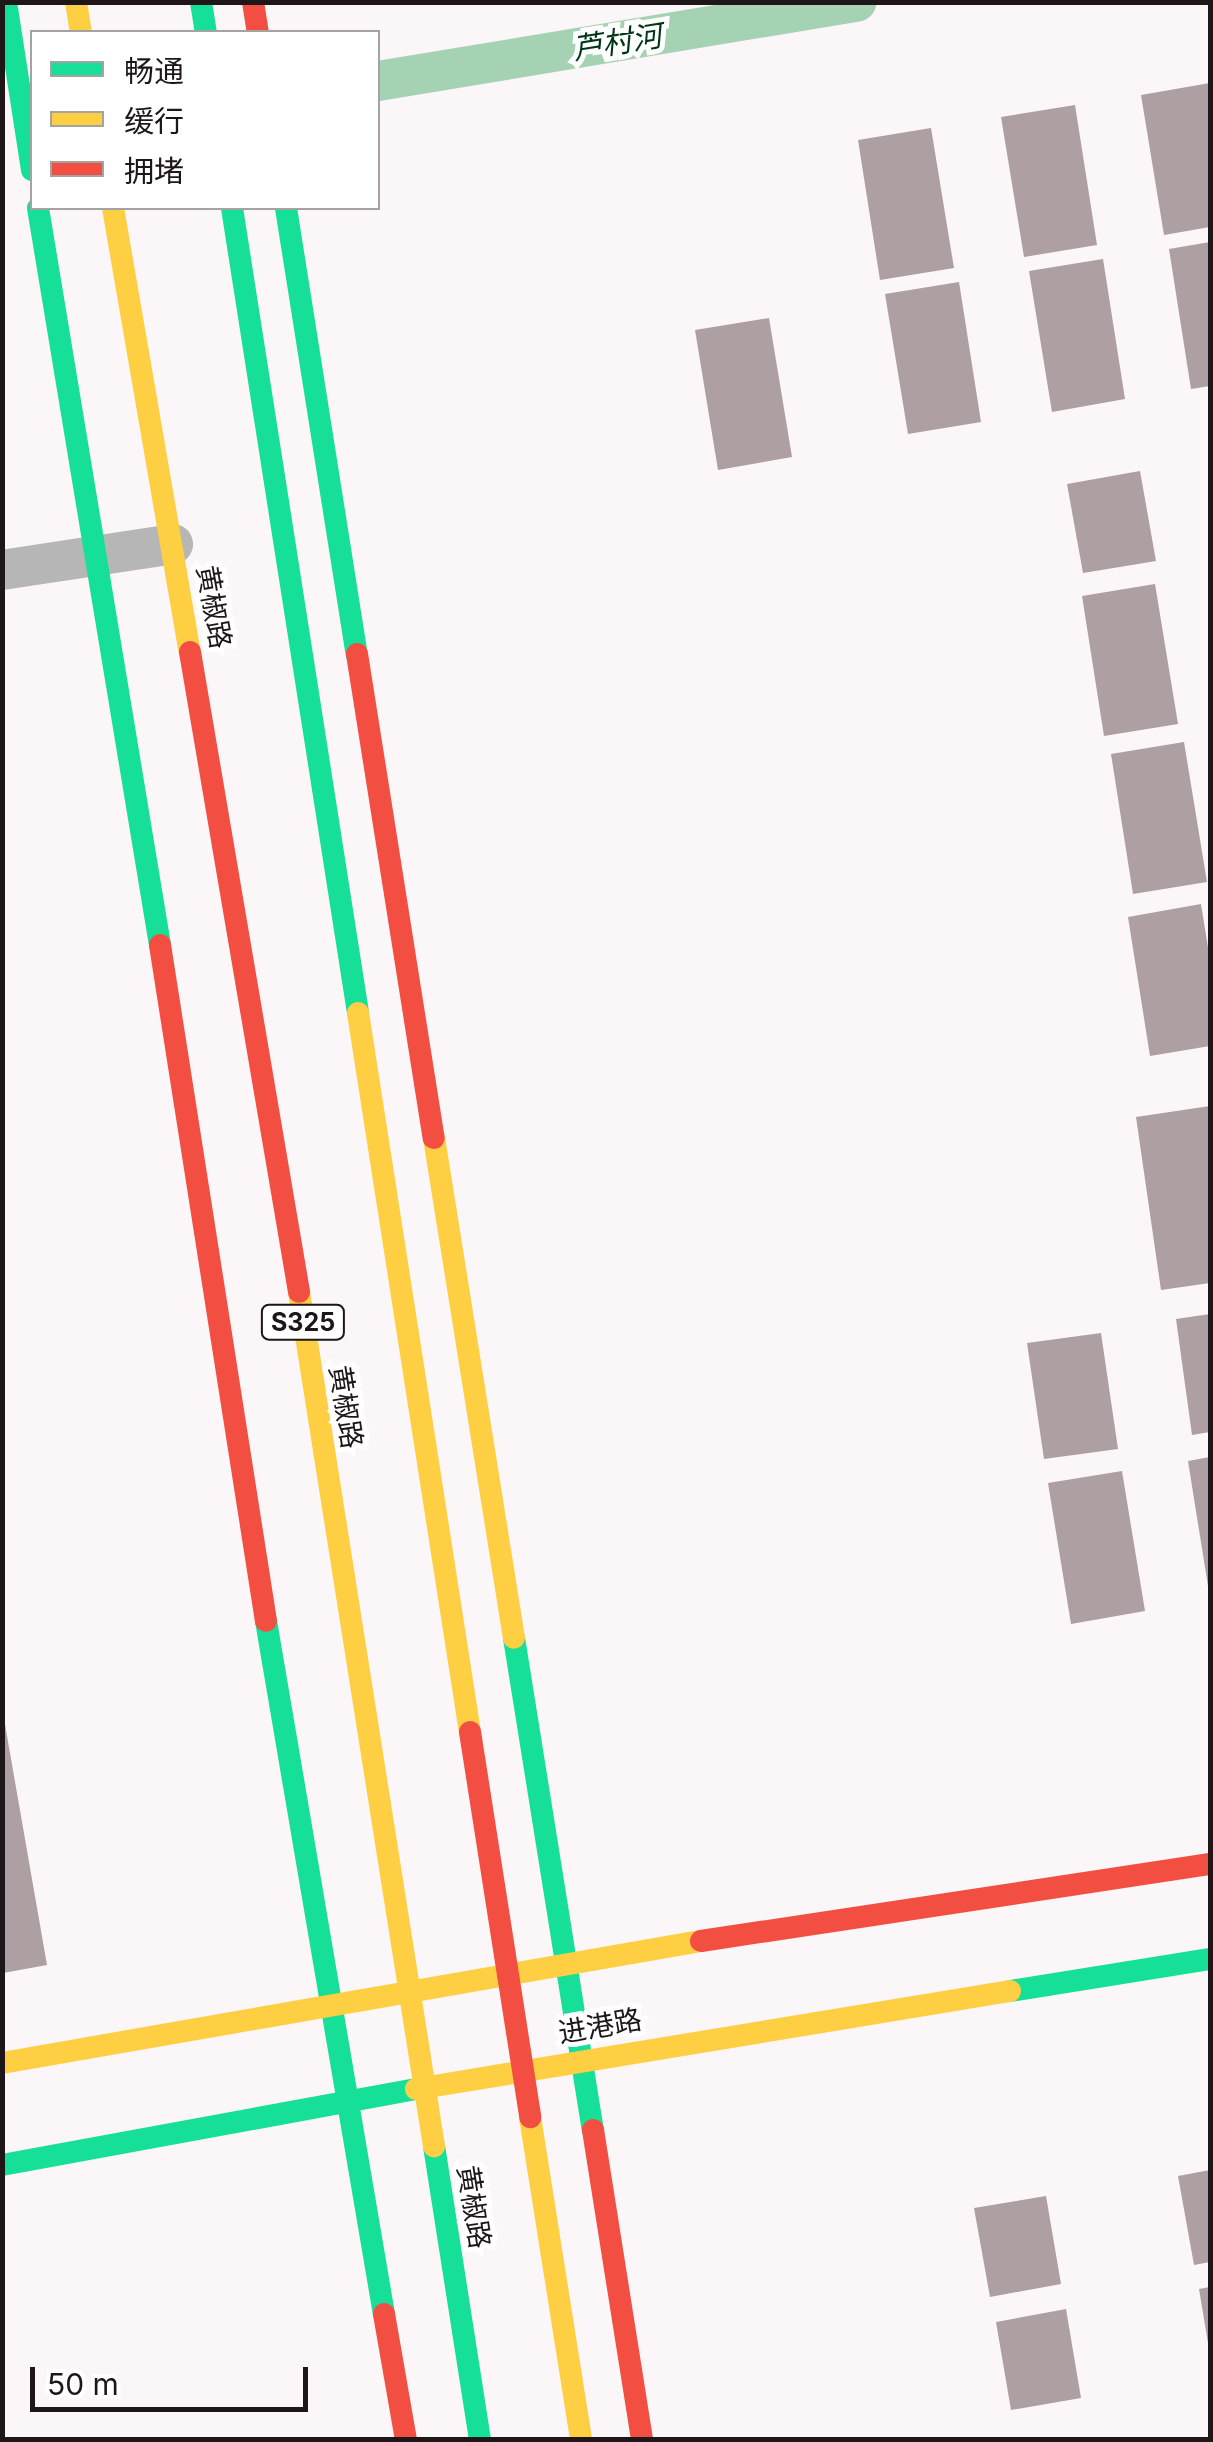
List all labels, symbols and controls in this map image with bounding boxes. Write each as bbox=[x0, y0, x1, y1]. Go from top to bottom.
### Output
water label: 芦村河 bbox=[570, 17, 664, 67]
legend bbox=[30, 30, 380, 210]
text: 畅通 bbox=[124, 53, 184, 89]
text: 缓行 bbox=[124, 103, 184, 139]
text: 拥堵 bbox=[124, 153, 184, 189]
street label: 黄椒路 bbox=[190, 563, 238, 651]
road number: S325 bbox=[260, 1302, 346, 1342]
street label: 黄椒路 bbox=[323, 1363, 369, 1451]
street label: 进港路 bbox=[556, 2002, 644, 2050]
street label: 黄椒路 bbox=[451, 2163, 497, 2251]
scale bar bbox=[35, 2347, 312, 2409]
text: 50 m bbox=[47, 2366, 119, 2402]

